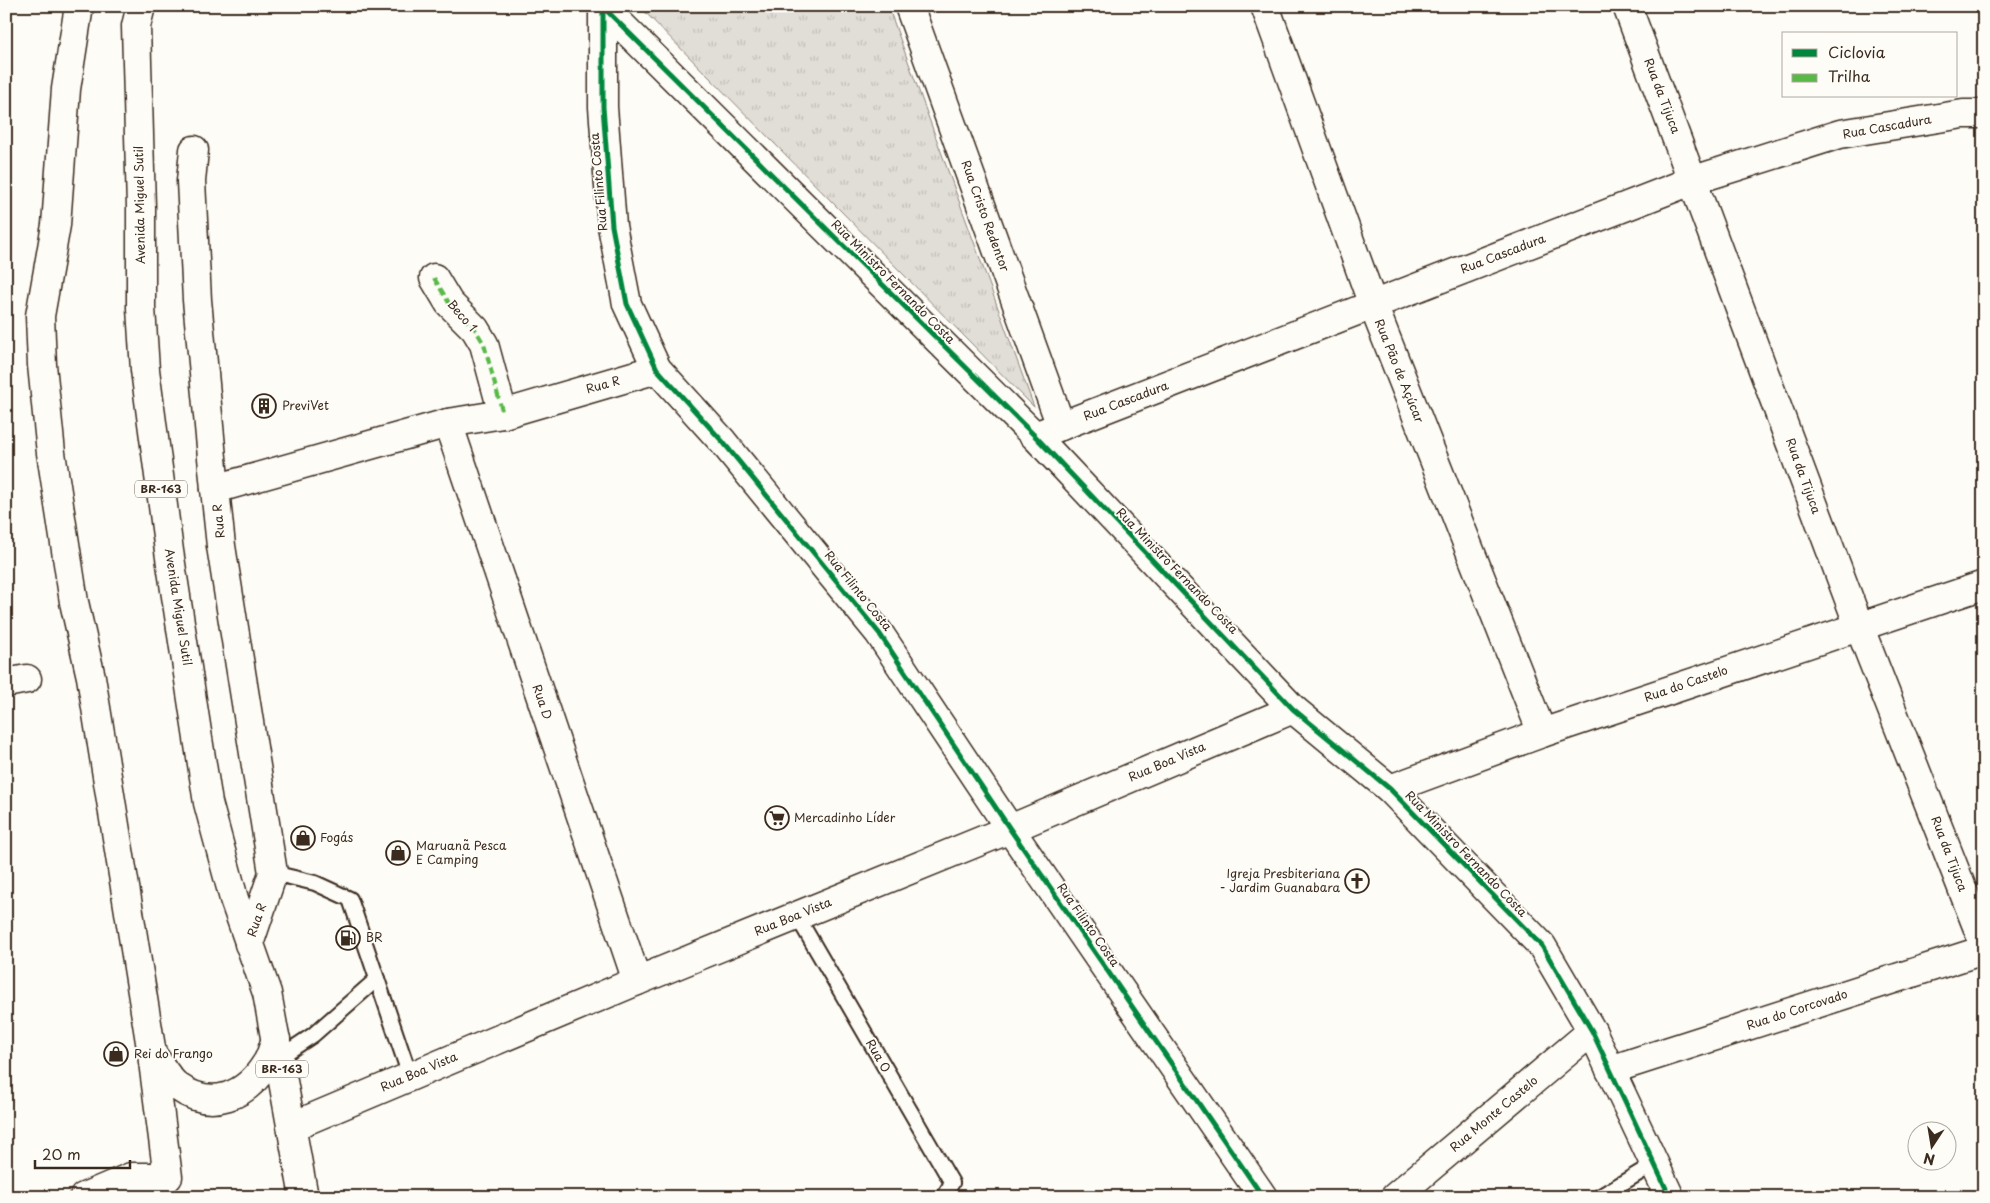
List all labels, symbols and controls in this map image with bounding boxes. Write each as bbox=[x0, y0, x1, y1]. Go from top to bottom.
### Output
legend bbox=[1782, 32, 1958, 98]
text: Ciclovia bbox=[1828, 40, 1886, 63]
street label: Rua da Tijuca bbox=[1640, 55, 1686, 136]
text: Trilha bbox=[1828, 64, 1871, 87]
street label: Rua Cascadura bbox=[1841, 109, 1933, 143]
street label: Rua Filinto Costa bbox=[585, 132, 611, 232]
street label: Avenida Miguel Sutil bbox=[129, 146, 149, 264]
street label: Rua Cristo Redentor bbox=[957, 157, 1015, 274]
street label: Rua Ministro Fernando Costa bbox=[828, 215, 960, 348]
street label: Rua Cascadura bbox=[1457, 228, 1548, 278]
street label: Beco 1 bbox=[444, 295, 482, 335]
street label: Rua Pão de Açúcar bbox=[1371, 316, 1429, 426]
street label: Rua R bbox=[584, 371, 622, 397]
street label: Rua Cascadura bbox=[1080, 375, 1171, 425]
building icon: PreviVet bbox=[251, 393, 277, 419]
place label: PreviVet bbox=[282, 396, 329, 414]
street label: Rua da Tijuca bbox=[1782, 435, 1826, 517]
road number: BR-163 bbox=[135, 480, 187, 498]
street label: Rua R bbox=[207, 503, 229, 539]
street label: Rua Ministro Fernando Costa bbox=[1113, 503, 1243, 638]
street label: Rua Filinto Costa bbox=[821, 546, 897, 635]
street label: Avenida Miguel Sutil bbox=[161, 547, 197, 667]
street label: Rua do Castelo bbox=[1641, 660, 1730, 706]
street label: Rua D bbox=[529, 682, 557, 722]
street label: Rua Boa Vista bbox=[1125, 737, 1208, 785]
street label: Rua Ministro Fernando Costa bbox=[1402, 786, 1532, 921]
supermarket icon: Mercadinho Líder bbox=[764, 805, 790, 831]
place label: Mercadinho Líder bbox=[794, 808, 896, 826]
street label: Rua da Tijuca bbox=[1927, 813, 1973, 894]
shop icon: Fogás bbox=[290, 825, 316, 851]
place label: Fogás bbox=[320, 828, 354, 846]
place label: Maruanã Pesca E Camping bbox=[416, 836, 507, 868]
shop icon: Maruanã Pesca E Camping bbox=[385, 840, 411, 866]
place label: Igreja Presbiteriana - Jardim Guanabara bbox=[1220, 864, 1340, 896]
church icon: Igreja Presbiteriana - Jardim Guanabara bbox=[1344, 868, 1370, 894]
street label: Rua Filinto Costa bbox=[1053, 879, 1125, 970]
street label: Rua Boa Vista bbox=[751, 892, 834, 940]
street label: Rua R bbox=[242, 900, 270, 939]
fuel station icon: BR bbox=[335, 925, 361, 951]
place label: BR bbox=[366, 928, 383, 946]
street label: Rua do Corcovado bbox=[1744, 984, 1850, 1034]
street label: Rua O bbox=[862, 1035, 896, 1076]
shop icon: Rei do Frango bbox=[103, 1041, 129, 1067]
place label: Rei do Frango bbox=[134, 1044, 213, 1062]
street label: Rua Boa Vista bbox=[377, 1047, 460, 1095]
road number: BR-163 bbox=[256, 1060, 308, 1078]
street label: Rua Monte Castelo bbox=[1445, 1071, 1541, 1155]
north arrow bbox=[1908, 1120, 1958, 1170]
scale bar bbox=[35, 1138, 130, 1170]
text: 20 m bbox=[42, 1142, 81, 1165]
text: N bbox=[1922, 1148, 1937, 1171]

